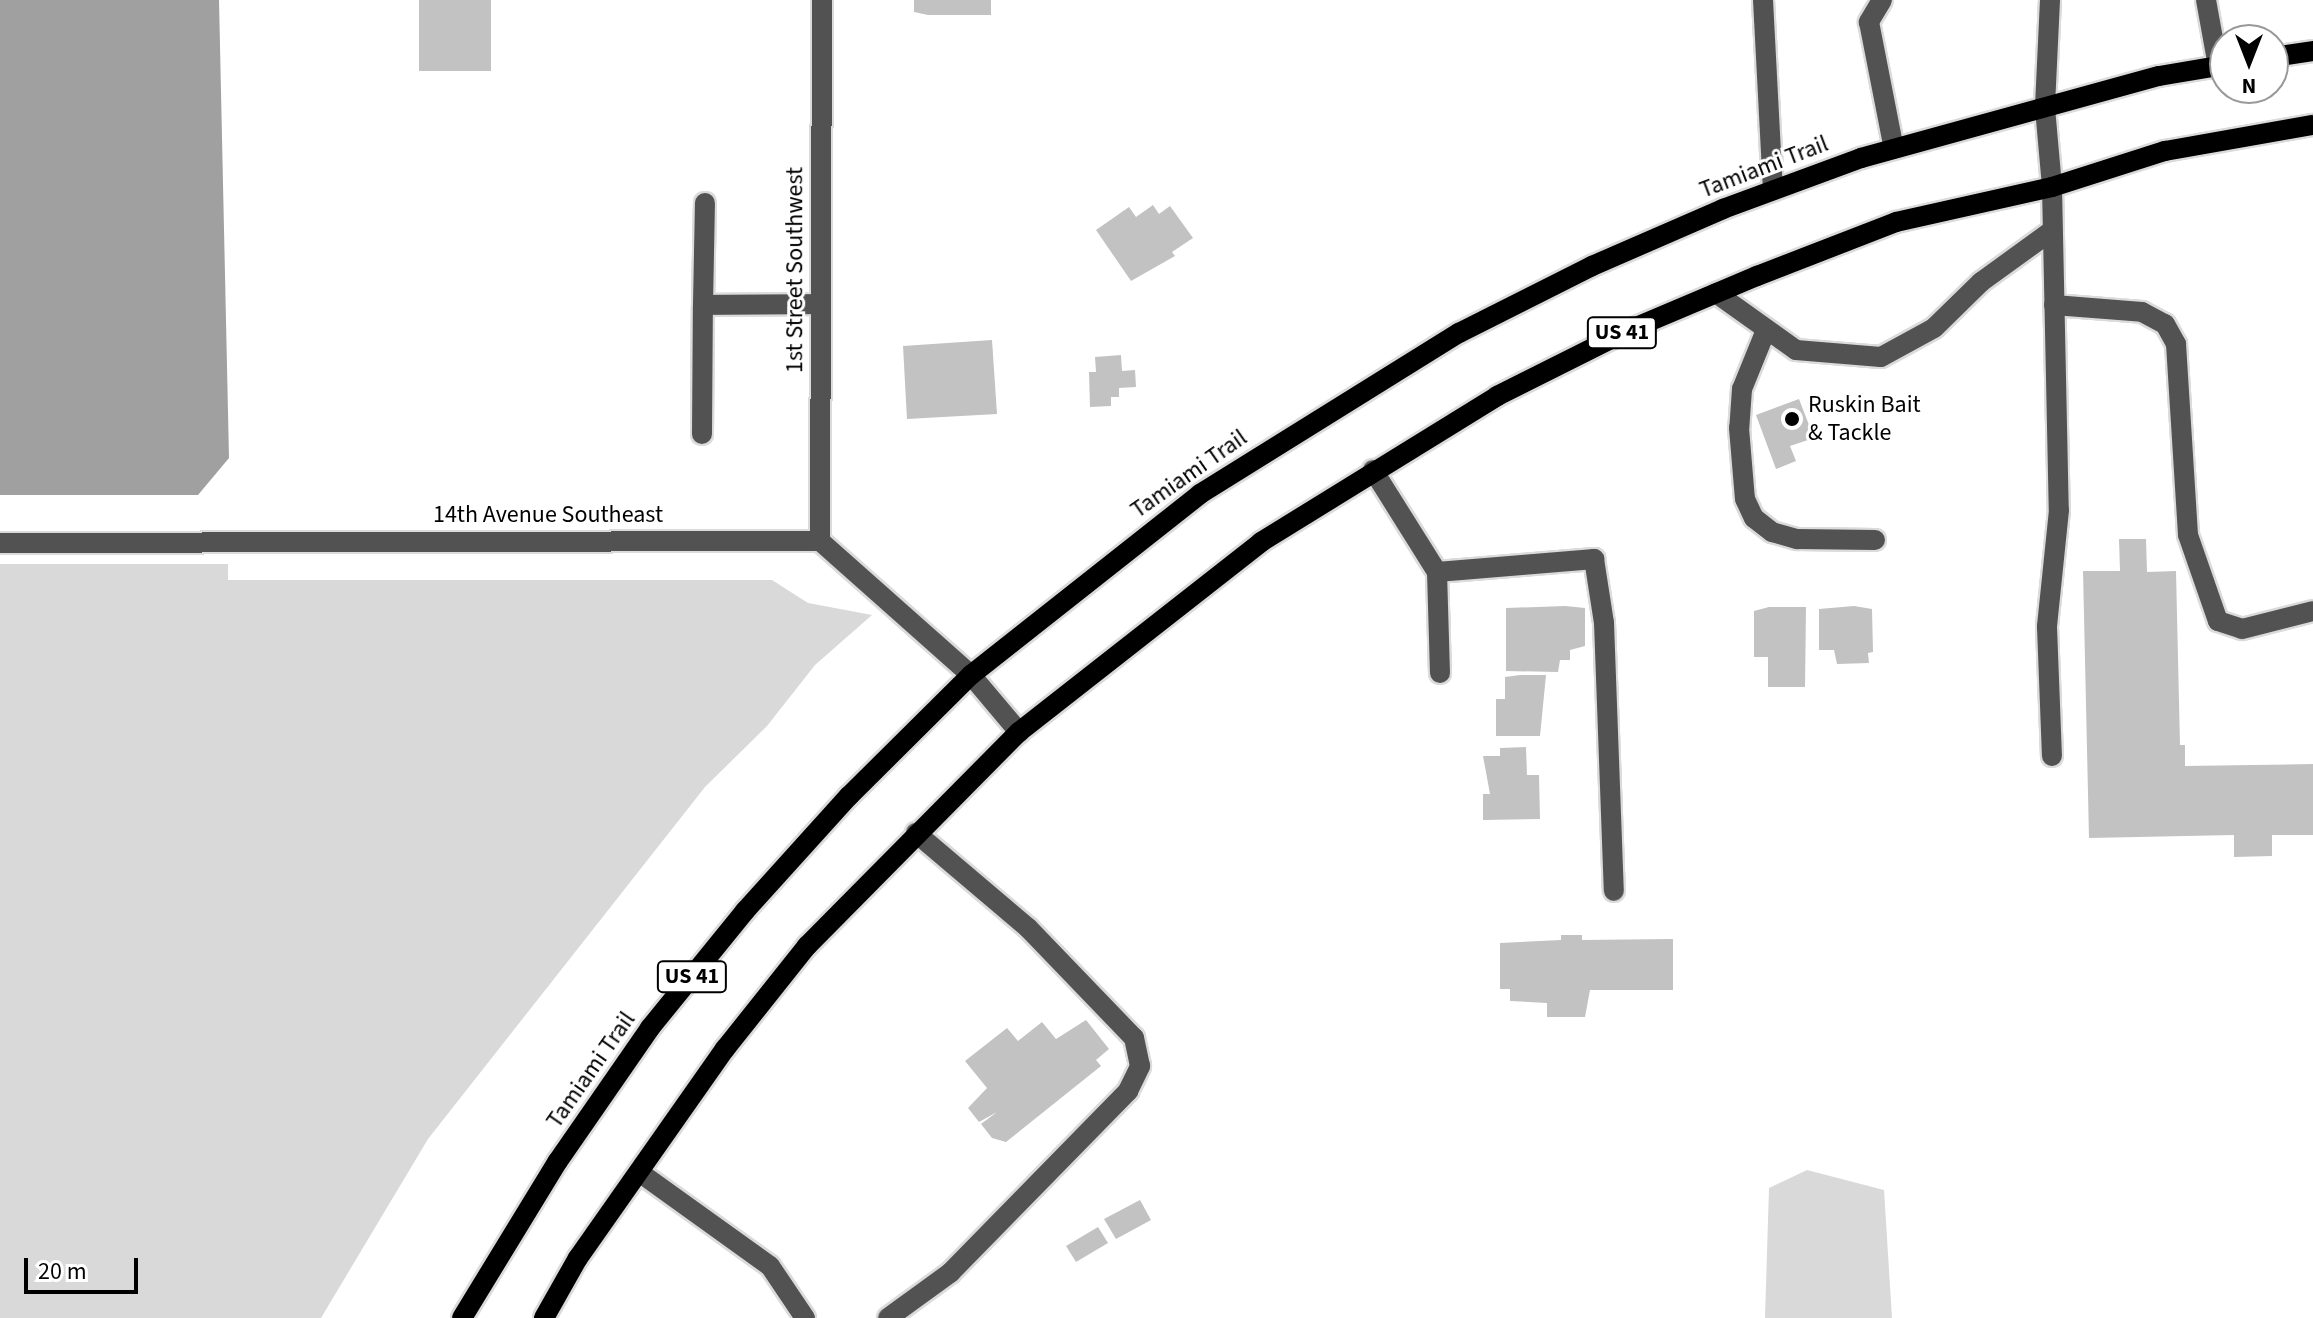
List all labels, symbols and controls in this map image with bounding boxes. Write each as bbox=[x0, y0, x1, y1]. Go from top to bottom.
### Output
north arrow bbox=[2209, 24, 2289, 104]
text: N bbox=[2242, 70, 2256, 102]
street label: Tamiami Trail bbox=[1696, 129, 1832, 205]
street label: 1st Street Southwest bbox=[781, 167, 809, 373]
road number: US 41 bbox=[1586, 315, 1658, 351]
place label: Ruskin Bait & Tackle bbox=[1808, 391, 1921, 447]
marker: Ruskin Bait & Tackle bbox=[1783, 410, 1801, 428]
street label: Tamiami Trail bbox=[1125, 423, 1253, 525]
street label: 14th Avenue Southeast bbox=[433, 501, 663, 529]
road number: US 41 bbox=[656, 959, 728, 995]
street label: Tamiami Trail bbox=[540, 1006, 642, 1134]
scale bar bbox=[28, 1242, 142, 1292]
text: 20 m bbox=[38, 1254, 87, 1289]

